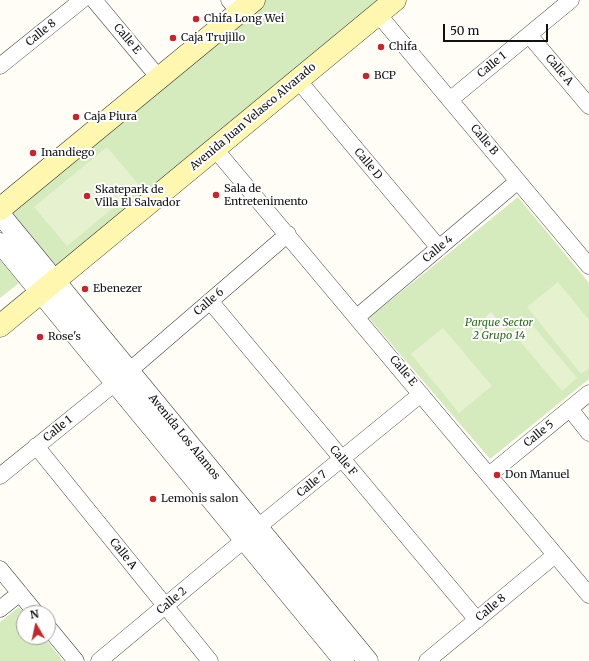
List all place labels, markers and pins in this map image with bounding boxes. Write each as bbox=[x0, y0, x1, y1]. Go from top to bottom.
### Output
place label: Chifa Long Wei bbox=[204, 12, 284, 26]
marker: Chifa Long Wei bbox=[191, 14, 201, 24]
place label: Caja Trujillo bbox=[181, 31, 245, 45]
marker: Caja Trujillo bbox=[168, 33, 178, 43]
place label: Chifa bbox=[389, 40, 417, 54]
marker: Chifa bbox=[376, 42, 386, 52]
place label: BCP bbox=[374, 69, 396, 83]
marker: BCP bbox=[361, 71, 371, 81]
place label: Caja Piura bbox=[84, 110, 137, 124]
marker: Caja Piura bbox=[71, 112, 81, 122]
place label: Inandiego bbox=[41, 146, 94, 160]
marker: Inandiego bbox=[28, 148, 38, 158]
place label: Sala de Entretenimento bbox=[224, 182, 308, 208]
place label: Skatepark de Villa El Salvador bbox=[95, 183, 180, 209]
marker: Sala de Entretenimento bbox=[211, 190, 221, 200]
marker: Skatepark de Villa El Salvador bbox=[82, 191, 92, 201]
place label: Ebenezer bbox=[93, 282, 142, 296]
marker: Ebenezer bbox=[80, 284, 90, 294]
place label: Rose's bbox=[48, 330, 81, 344]
marker: Rose's bbox=[35, 332, 45, 342]
place label: Don Manuel bbox=[505, 468, 570, 482]
marker: Don Manuel bbox=[492, 470, 502, 480]
place label: Lemonis salon bbox=[161, 492, 238, 506]
marker: Lemonis salon bbox=[148, 494, 158, 504]

